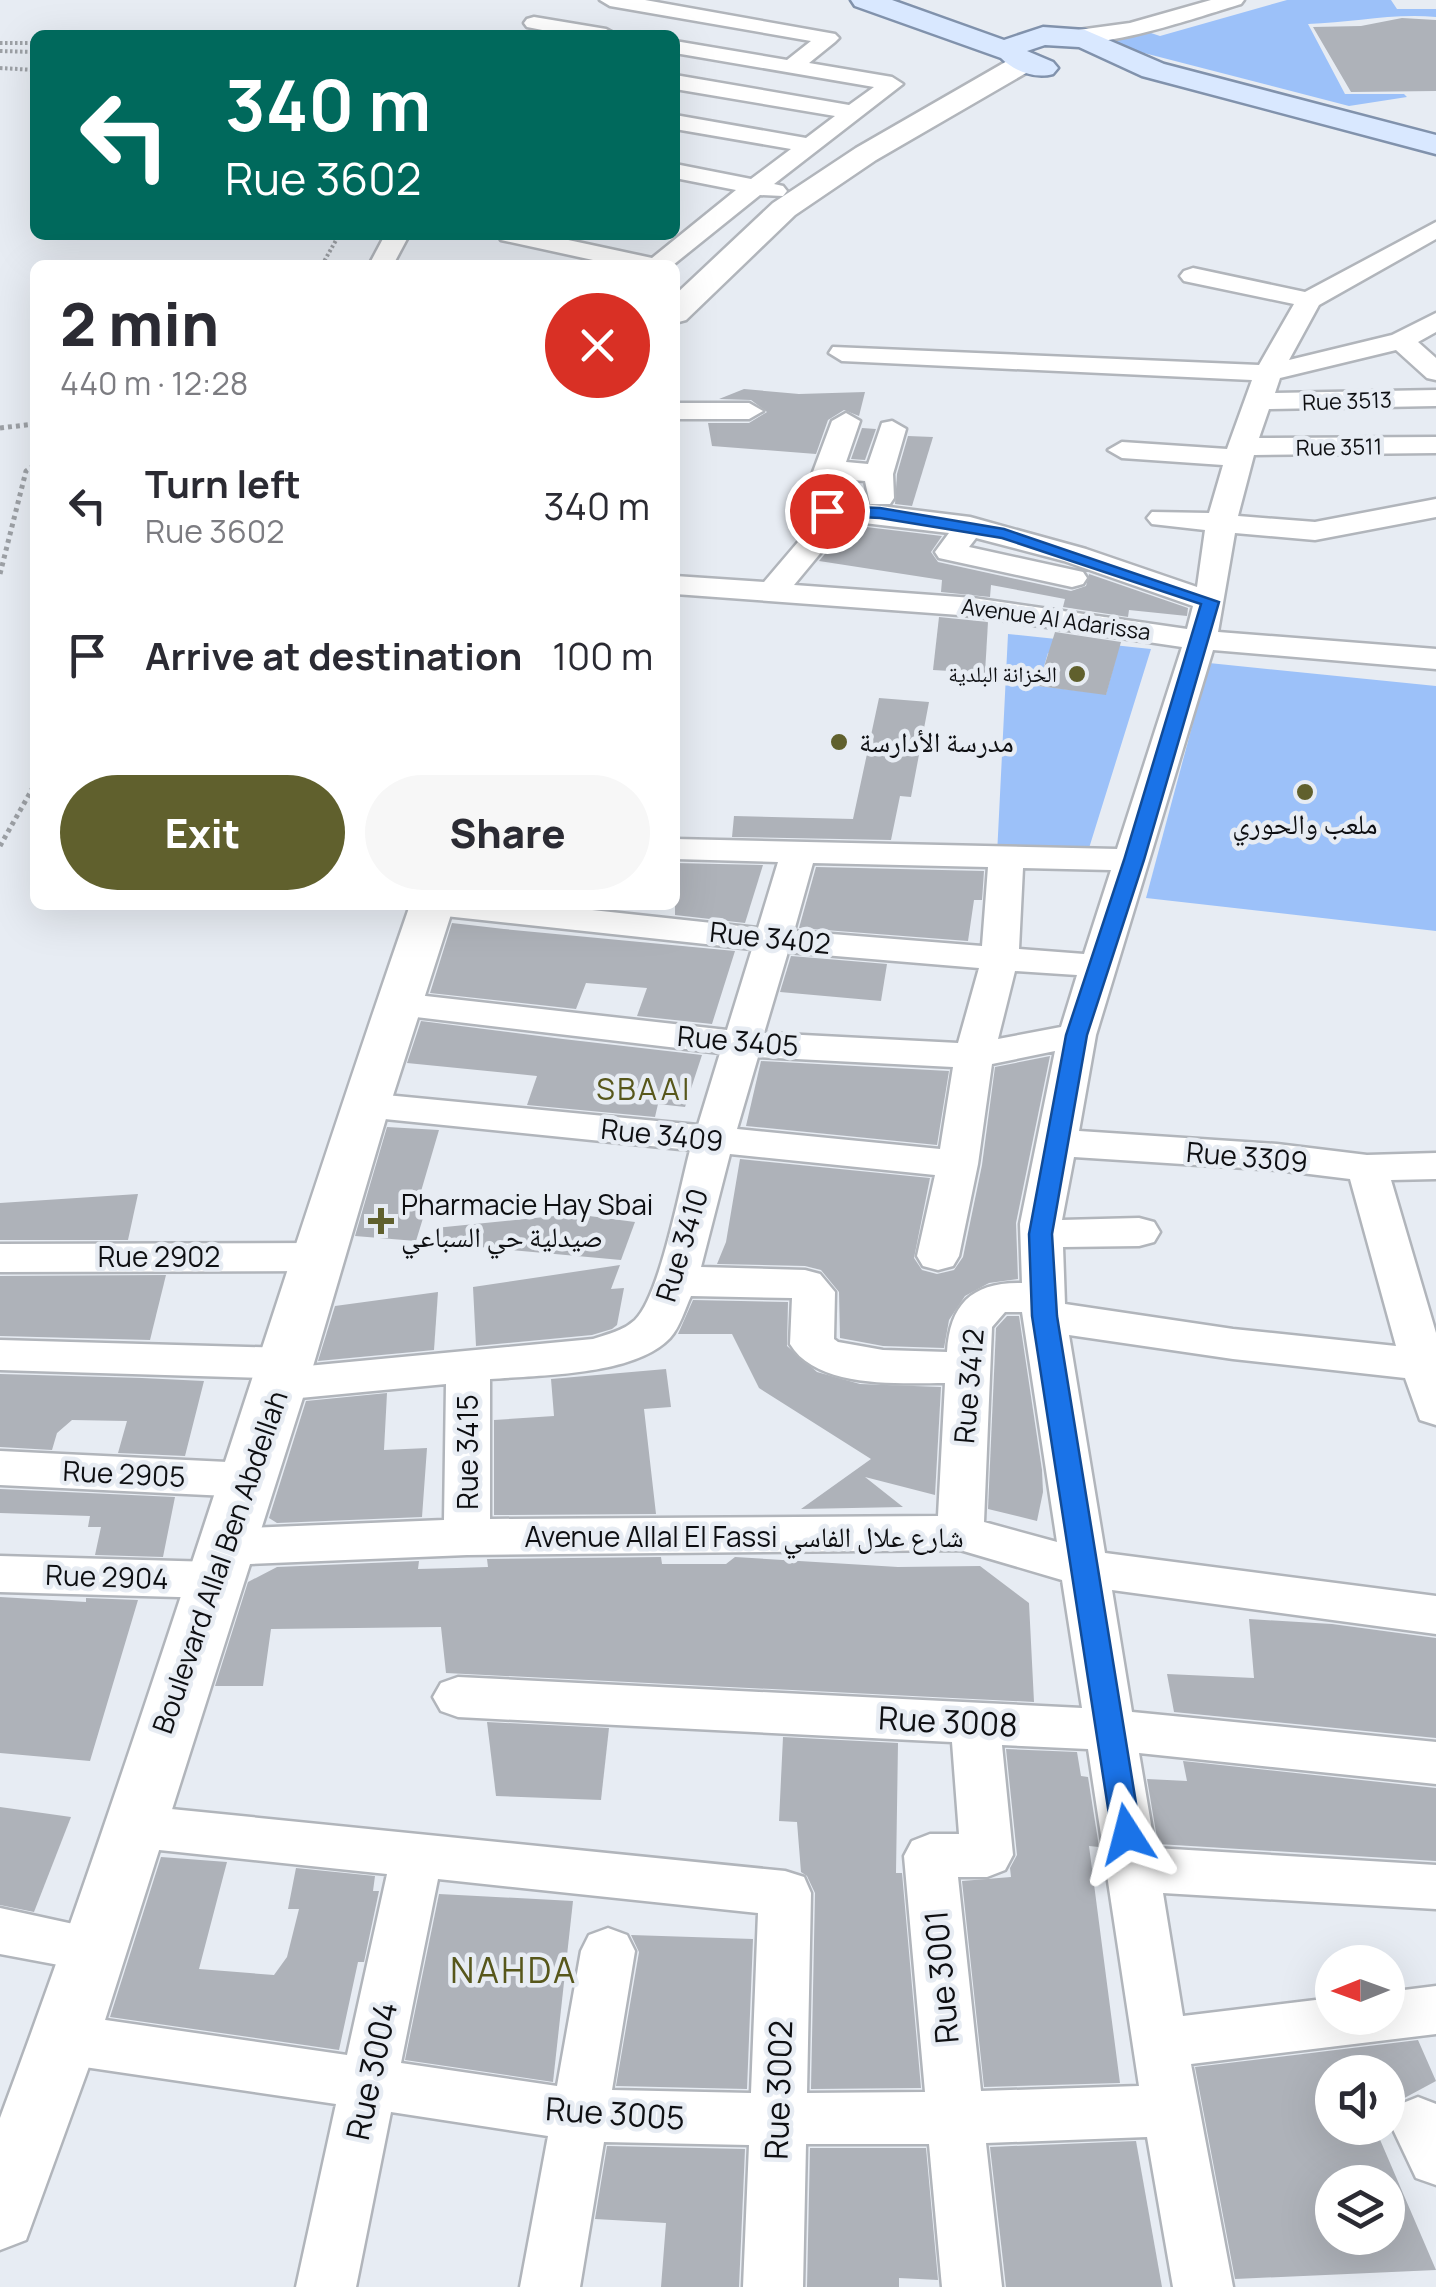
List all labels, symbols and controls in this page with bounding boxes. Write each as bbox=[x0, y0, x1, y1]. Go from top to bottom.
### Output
text: 340 m bbox=[225, 56, 431, 152]
icon: left bbox=[60, 70, 190, 200]
text: Rue 3602 bbox=[225, 147, 421, 209]
text: 2 min bbox=[60, 282, 219, 364]
button: close bbox=[545, 293, 650, 398]
text: 440 m · 12:28 bbox=[60, 361, 248, 405]
street label: Rue 3513 bbox=[1302, 384, 1392, 418]
street label: Rue 3511 bbox=[1296, 431, 1382, 463]
text: Turn left bbox=[145, 457, 301, 509]
pin bbox=[785, 469, 870, 554]
icon: left bbox=[60, 478, 115, 533]
text: 340 m bbox=[544, 479, 650, 531]
icon: arrive bbox=[800, 484, 855, 539]
text: Rue 3602 bbox=[145, 509, 285, 553]
street label: Avenue Al Adarissa bbox=[959, 591, 1153, 647]
icon: arrive bbox=[60, 628, 115, 683]
text: Arrive at destination bbox=[145, 629, 522, 681]
text: 100 m bbox=[552, 629, 653, 681]
place label: الخزانة البلدية bbox=[948, 659, 1057, 689]
marker: الخزانة البلدية bbox=[1066, 663, 1088, 685]
place label: مدرسة الأدارسة bbox=[859, 722, 1014, 760]
marker: مدرسة الأدارسة bbox=[828, 731, 850, 753]
button: Exit bbox=[60, 775, 345, 890]
button: Share bbox=[365, 775, 650, 890]
marker: ملعب والحوري bbox=[1294, 781, 1316, 803]
place label: ملعب والحوري bbox=[1232, 804, 1378, 847]
street label: Rue 3402 bbox=[708, 912, 832, 962]
street label: Rue 3405 bbox=[676, 1016, 800, 1064]
district label: SBAAI bbox=[596, 1068, 692, 1109]
street label: Rue 3409 bbox=[599, 1109, 725, 1159]
street label: Rue 3309 bbox=[1185, 1132, 1309, 1180]
street label: Rue 3410 bbox=[646, 1184, 716, 1306]
place label: Pharmacie Hay Sbai صيدلية حي السباعي bbox=[401, 1185, 653, 1260]
marker: Pharmacie Hay Sbai صيدلية حي السباعي bbox=[370, 1210, 392, 1232]
street label: Rue 2902 bbox=[98, 1237, 220, 1275]
street label: Rue 3412 bbox=[944, 1327, 992, 1445]
street label: Boulevard Allal Ben Abdellah bbox=[142, 1385, 296, 1738]
street label: Rue 3415 bbox=[448, 1394, 486, 1510]
street label: Rue 2905 bbox=[62, 1451, 186, 1495]
street label: Avenue Allal El Fassi شارع علال الفاسي bbox=[524, 1517, 964, 1560]
street label: Rue 2904 bbox=[45, 1555, 169, 1597]
street label: Rue 3008 bbox=[877, 1695, 1019, 1747]
position arrow bbox=[1075, 1782, 1179, 1886]
street label: Rue 3001 bbox=[913, 1909, 969, 2046]
north arrow bbox=[1315, 1945, 1405, 2035]
map controls bbox=[1315, 1945, 1405, 2255]
district label: NAHDA bbox=[450, 1946, 578, 1994]
street label: Rue 3004 bbox=[335, 1998, 407, 2144]
street label: Rue 3002 bbox=[754, 2020, 802, 2160]
button: sound bbox=[1315, 2055, 1405, 2145]
street label: Rue 3005 bbox=[544, 2086, 686, 2140]
button: layers bbox=[1315, 2165, 1405, 2255]

